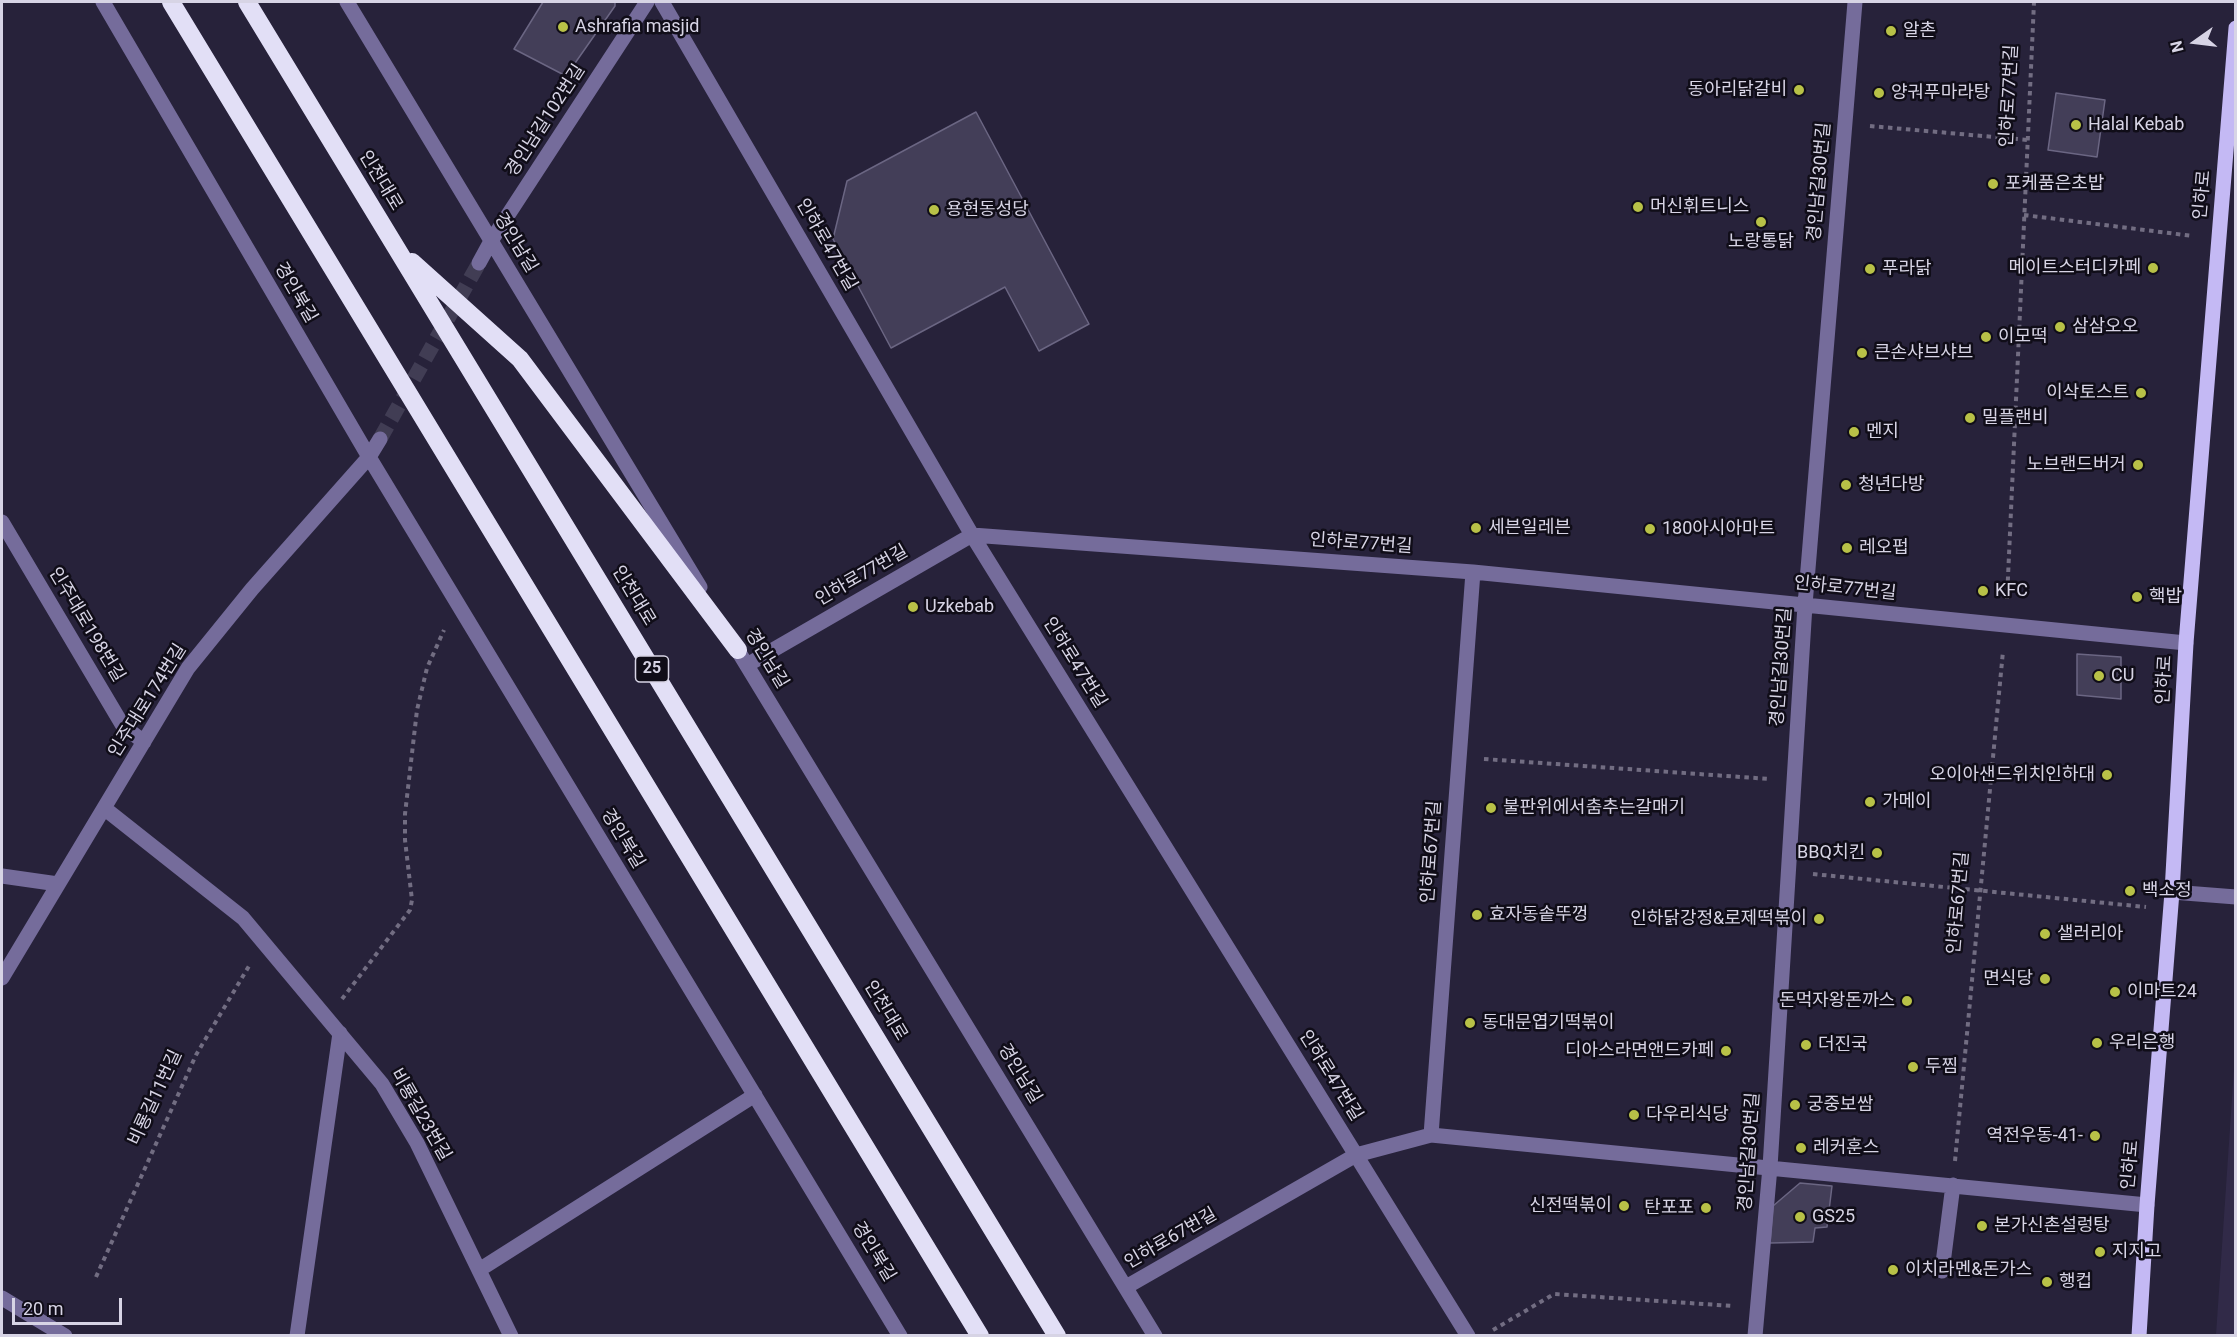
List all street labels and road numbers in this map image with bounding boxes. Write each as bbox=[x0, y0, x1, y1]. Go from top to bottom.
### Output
street label: 인하로77번길 bbox=[1997, 44, 2023, 148]
street label: 경인남길102번길 bbox=[502, 61, 590, 181]
street label: 경인남길30번길 bbox=[1804, 121, 1836, 243]
street label: 인천대로 bbox=[354, 147, 406, 215]
street label: 인하로 bbox=[2190, 169, 2216, 221]
street label: 인하로47번길 bbox=[791, 195, 861, 295]
street label: 경인남길 bbox=[489, 209, 541, 277]
street label: 경인북길 bbox=[269, 259, 321, 327]
street label: 인하로77번길 bbox=[1309, 530, 1413, 558]
street label: 인하로77번길 bbox=[812, 541, 912, 611]
street label: 인천대로 bbox=[607, 562, 659, 630]
street label: 인주대로198번길 bbox=[43, 564, 129, 686]
street label: 인하로77번길 bbox=[1793, 573, 1897, 605]
street label: 경인남길30번길 bbox=[1767, 607, 1797, 727]
street label: 인하로47번길 bbox=[1038, 614, 1110, 712]
street label: 경인남길 bbox=[740, 625, 792, 693]
street label: 인주대로174번길 bbox=[104, 640, 192, 762]
street label: 인하로 bbox=[2153, 655, 2177, 705]
road number: 25 bbox=[636, 656, 668, 682]
street label: 인하로67번길 bbox=[1418, 800, 1446, 904]
street label: 경인북길 bbox=[596, 805, 648, 873]
street label: 인하로67번길 bbox=[1944, 851, 1974, 955]
street label: 인천대로 bbox=[859, 977, 911, 1045]
street label: 인하로47번길 bbox=[1294, 1027, 1366, 1125]
street label: 경인남길 bbox=[993, 1040, 1045, 1108]
street label: 비룡길11번길 bbox=[124, 1047, 188, 1149]
street label: 비룡길23번길 bbox=[385, 1065, 455, 1165]
street label: 경인남길30번길 bbox=[1735, 1092, 1765, 1212]
street label: 인하로 bbox=[2118, 1139, 2144, 1191]
street label: 인하로67번길 bbox=[1121, 1204, 1221, 1274]
street label: 경인북길 bbox=[847, 1218, 899, 1286]

